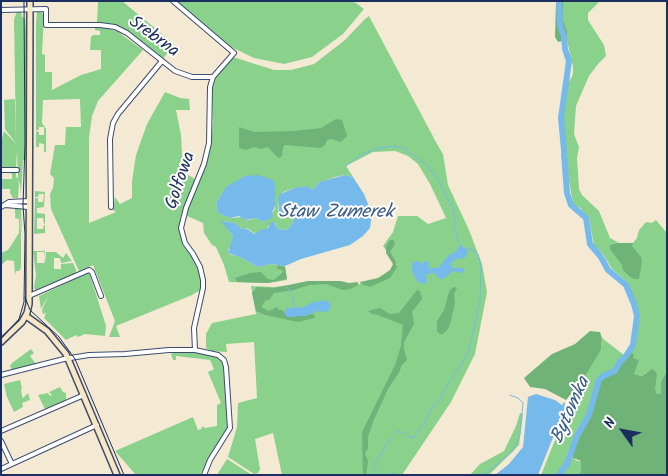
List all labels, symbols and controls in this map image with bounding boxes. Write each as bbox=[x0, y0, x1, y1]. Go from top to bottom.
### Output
street label: Srebrna bbox=[124, 12, 182, 64]
street label: Golfowa bbox=[162, 150, 202, 212]
water label: Staw Zumerek bbox=[278, 203, 394, 225]
water label: Bytomka bbox=[547, 374, 597, 448]
north arrow bbox=[598, 406, 648, 456]
text: N bbox=[599, 413, 622, 433]

